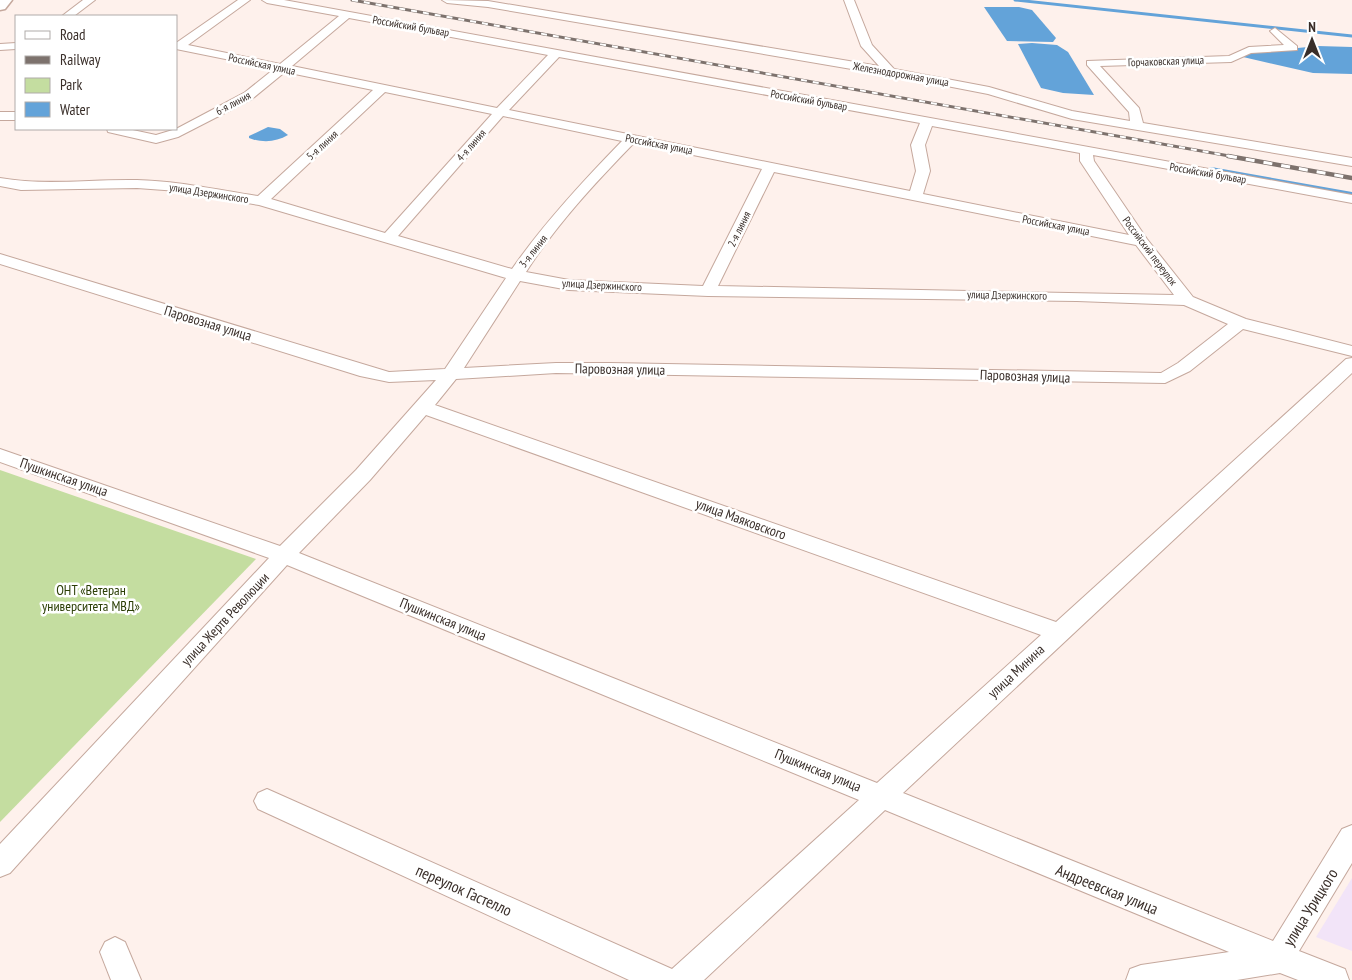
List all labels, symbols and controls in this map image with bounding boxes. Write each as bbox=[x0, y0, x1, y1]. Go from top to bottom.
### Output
street label: Российский бульвар bbox=[372, 12, 451, 40]
legend bbox=[15, 15, 178, 130]
north arrow bbox=[1287, 15, 1337, 65]
text: N bbox=[1308, 18, 1316, 36]
text: Road bbox=[60, 25, 86, 44]
text: Railway bbox=[60, 50, 101, 69]
street label: Российская улица bbox=[227, 50, 297, 78]
street label: Горчаковская улица bbox=[1128, 53, 1204, 69]
street label: Железнодорожная улица bbox=[851, 59, 950, 89]
text: Park bbox=[60, 75, 82, 94]
street label: Российский бульвар bbox=[770, 86, 849, 114]
street label: 6-я линия bbox=[213, 88, 253, 118]
text: Water bbox=[60, 100, 91, 119]
street label: 4-я линия bbox=[453, 126, 489, 164]
street label: 5-я линия bbox=[303, 127, 341, 163]
street label: Российская улица bbox=[624, 131, 694, 157]
street label: Российский бульвар bbox=[1169, 159, 1248, 187]
street label: улица Дзержинского bbox=[168, 180, 250, 206]
street label: 2-я линия bbox=[724, 209, 754, 249]
street label: Российская улица bbox=[1021, 212, 1091, 238]
street label: Российский переулок bbox=[1119, 214, 1181, 289]
street label: 3-я линия bbox=[516, 232, 550, 270]
street label: улица Дзержинского bbox=[562, 276, 643, 294]
street label: улица Дзержинского bbox=[967, 287, 1047, 303]
street label: Паровозная улица bbox=[162, 301, 254, 345]
street label: Паровозная улица bbox=[575, 359, 665, 379]
street label: Паровозная улица bbox=[980, 365, 1070, 387]
street label: Пушкинская улица bbox=[18, 454, 110, 500]
street label: улица Маяковского bbox=[693, 494, 789, 544]
street label: улица Жертв Революции bbox=[177, 569, 273, 669]
park label: ОНТ «Ветеран университета МВД» bbox=[42, 581, 140, 615]
street label: Пушкинская улица bbox=[397, 593, 489, 645]
street label: улица Минина bbox=[984, 640, 1048, 702]
street label: Пушкинская улица bbox=[772, 744, 864, 796]
street label: Андреевская улица bbox=[1053, 859, 1161, 919]
street label: переулок Гастелло bbox=[413, 860, 515, 920]
street label: улица Урицкого bbox=[1278, 864, 1342, 950]

